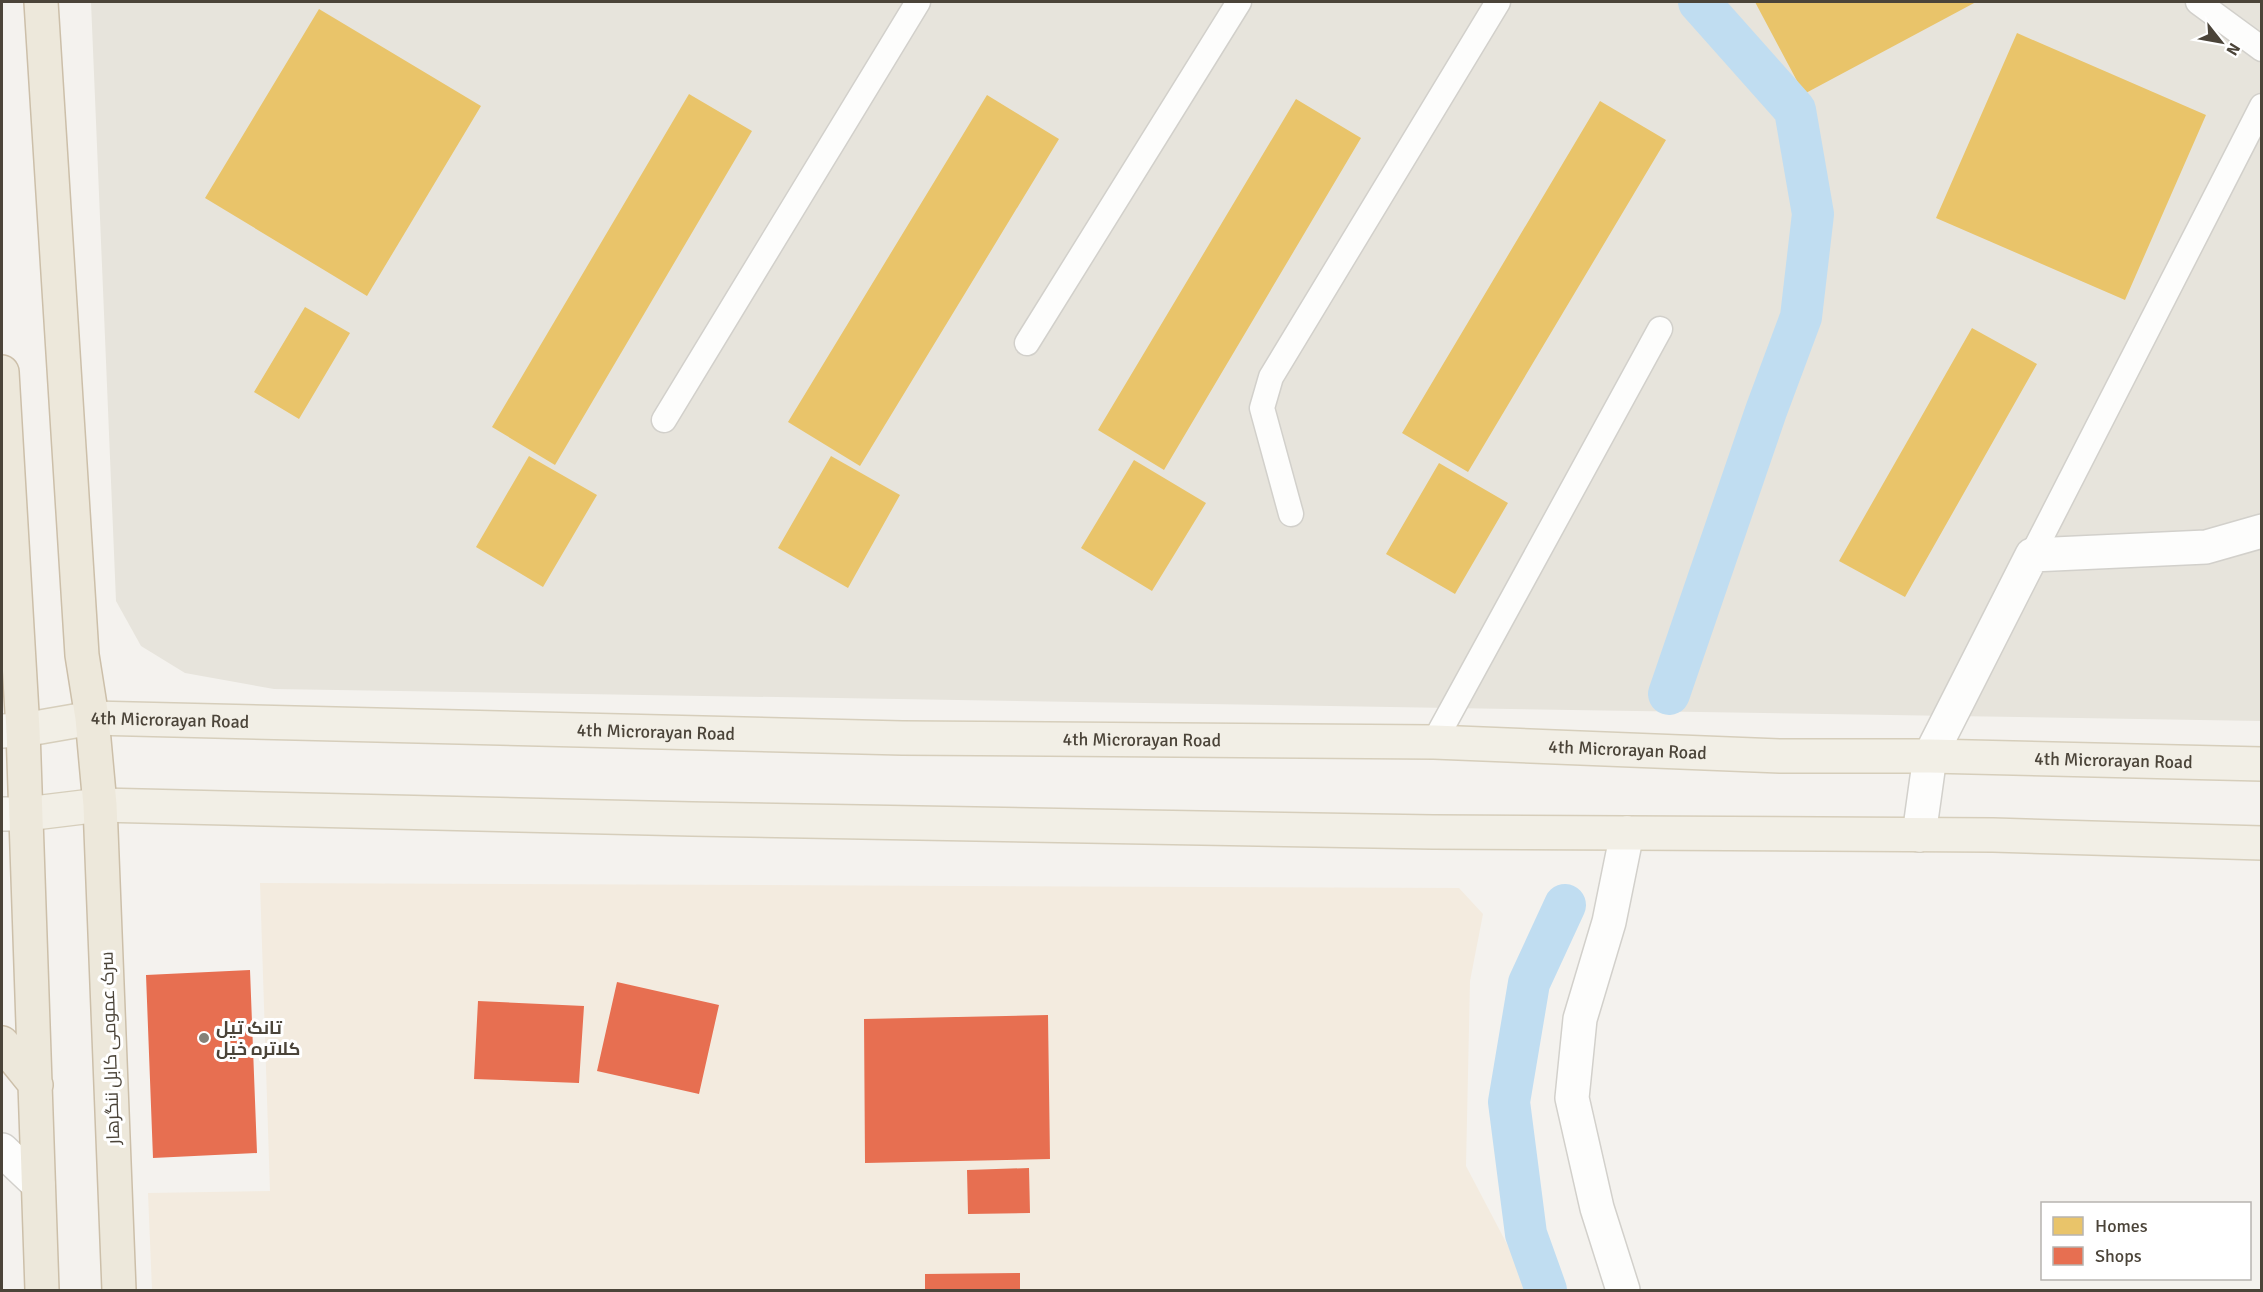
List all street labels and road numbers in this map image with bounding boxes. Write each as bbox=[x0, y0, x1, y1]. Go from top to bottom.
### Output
street label: 4th Microrayan Road bbox=[90, 707, 249, 733]
street label: 4th Microrayan Road bbox=[576, 719, 735, 745]
street label: 4th Microrayan Road bbox=[1062, 728, 1221, 751]
street label: 4th Microrayan Road bbox=[1548, 736, 1707, 764]
street label: 4th Microrayan Road bbox=[2034, 748, 2193, 773]
street label: سرک عمومی کابل ننگرهار bbox=[96, 951, 124, 1146]

